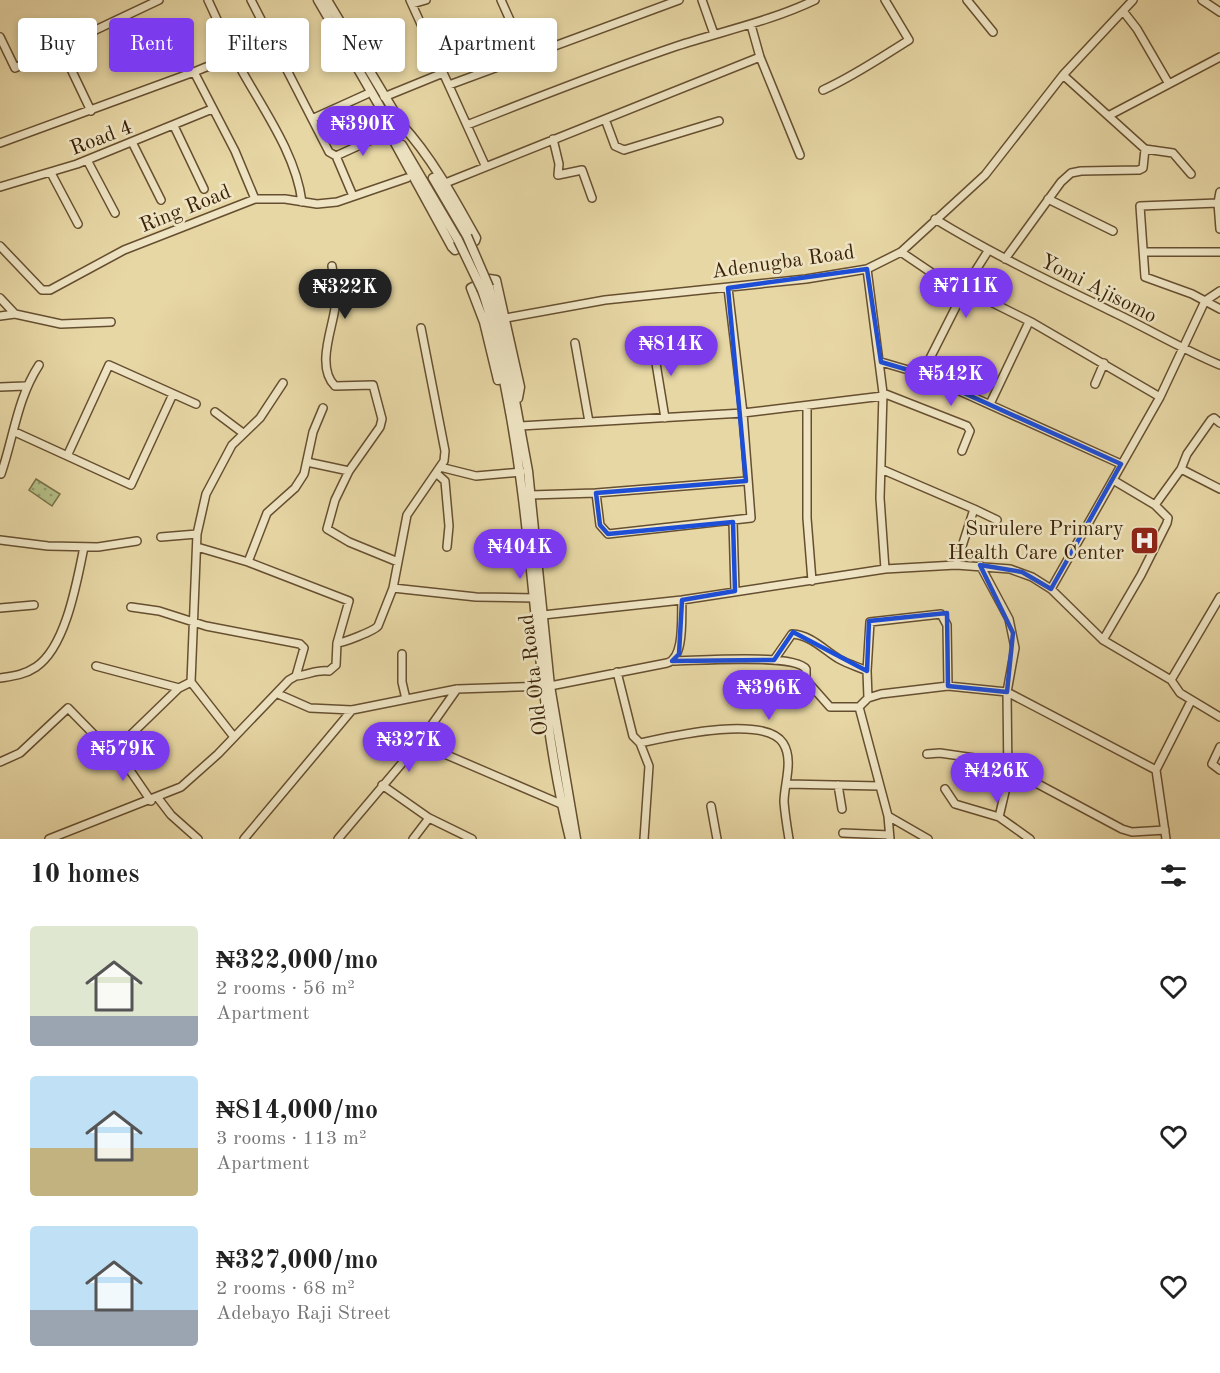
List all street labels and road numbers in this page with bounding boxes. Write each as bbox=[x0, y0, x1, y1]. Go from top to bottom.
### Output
street label: Road 4 bbox=[67, 117, 136, 160]
street label: Ring Road bbox=[137, 182, 234, 237]
street label: Adenugba Road bbox=[710, 242, 856, 283]
street label: Yomi Ajisomo bbox=[1037, 251, 1160, 328]
street label: Old Ota Road bbox=[517, 613, 552, 737]

